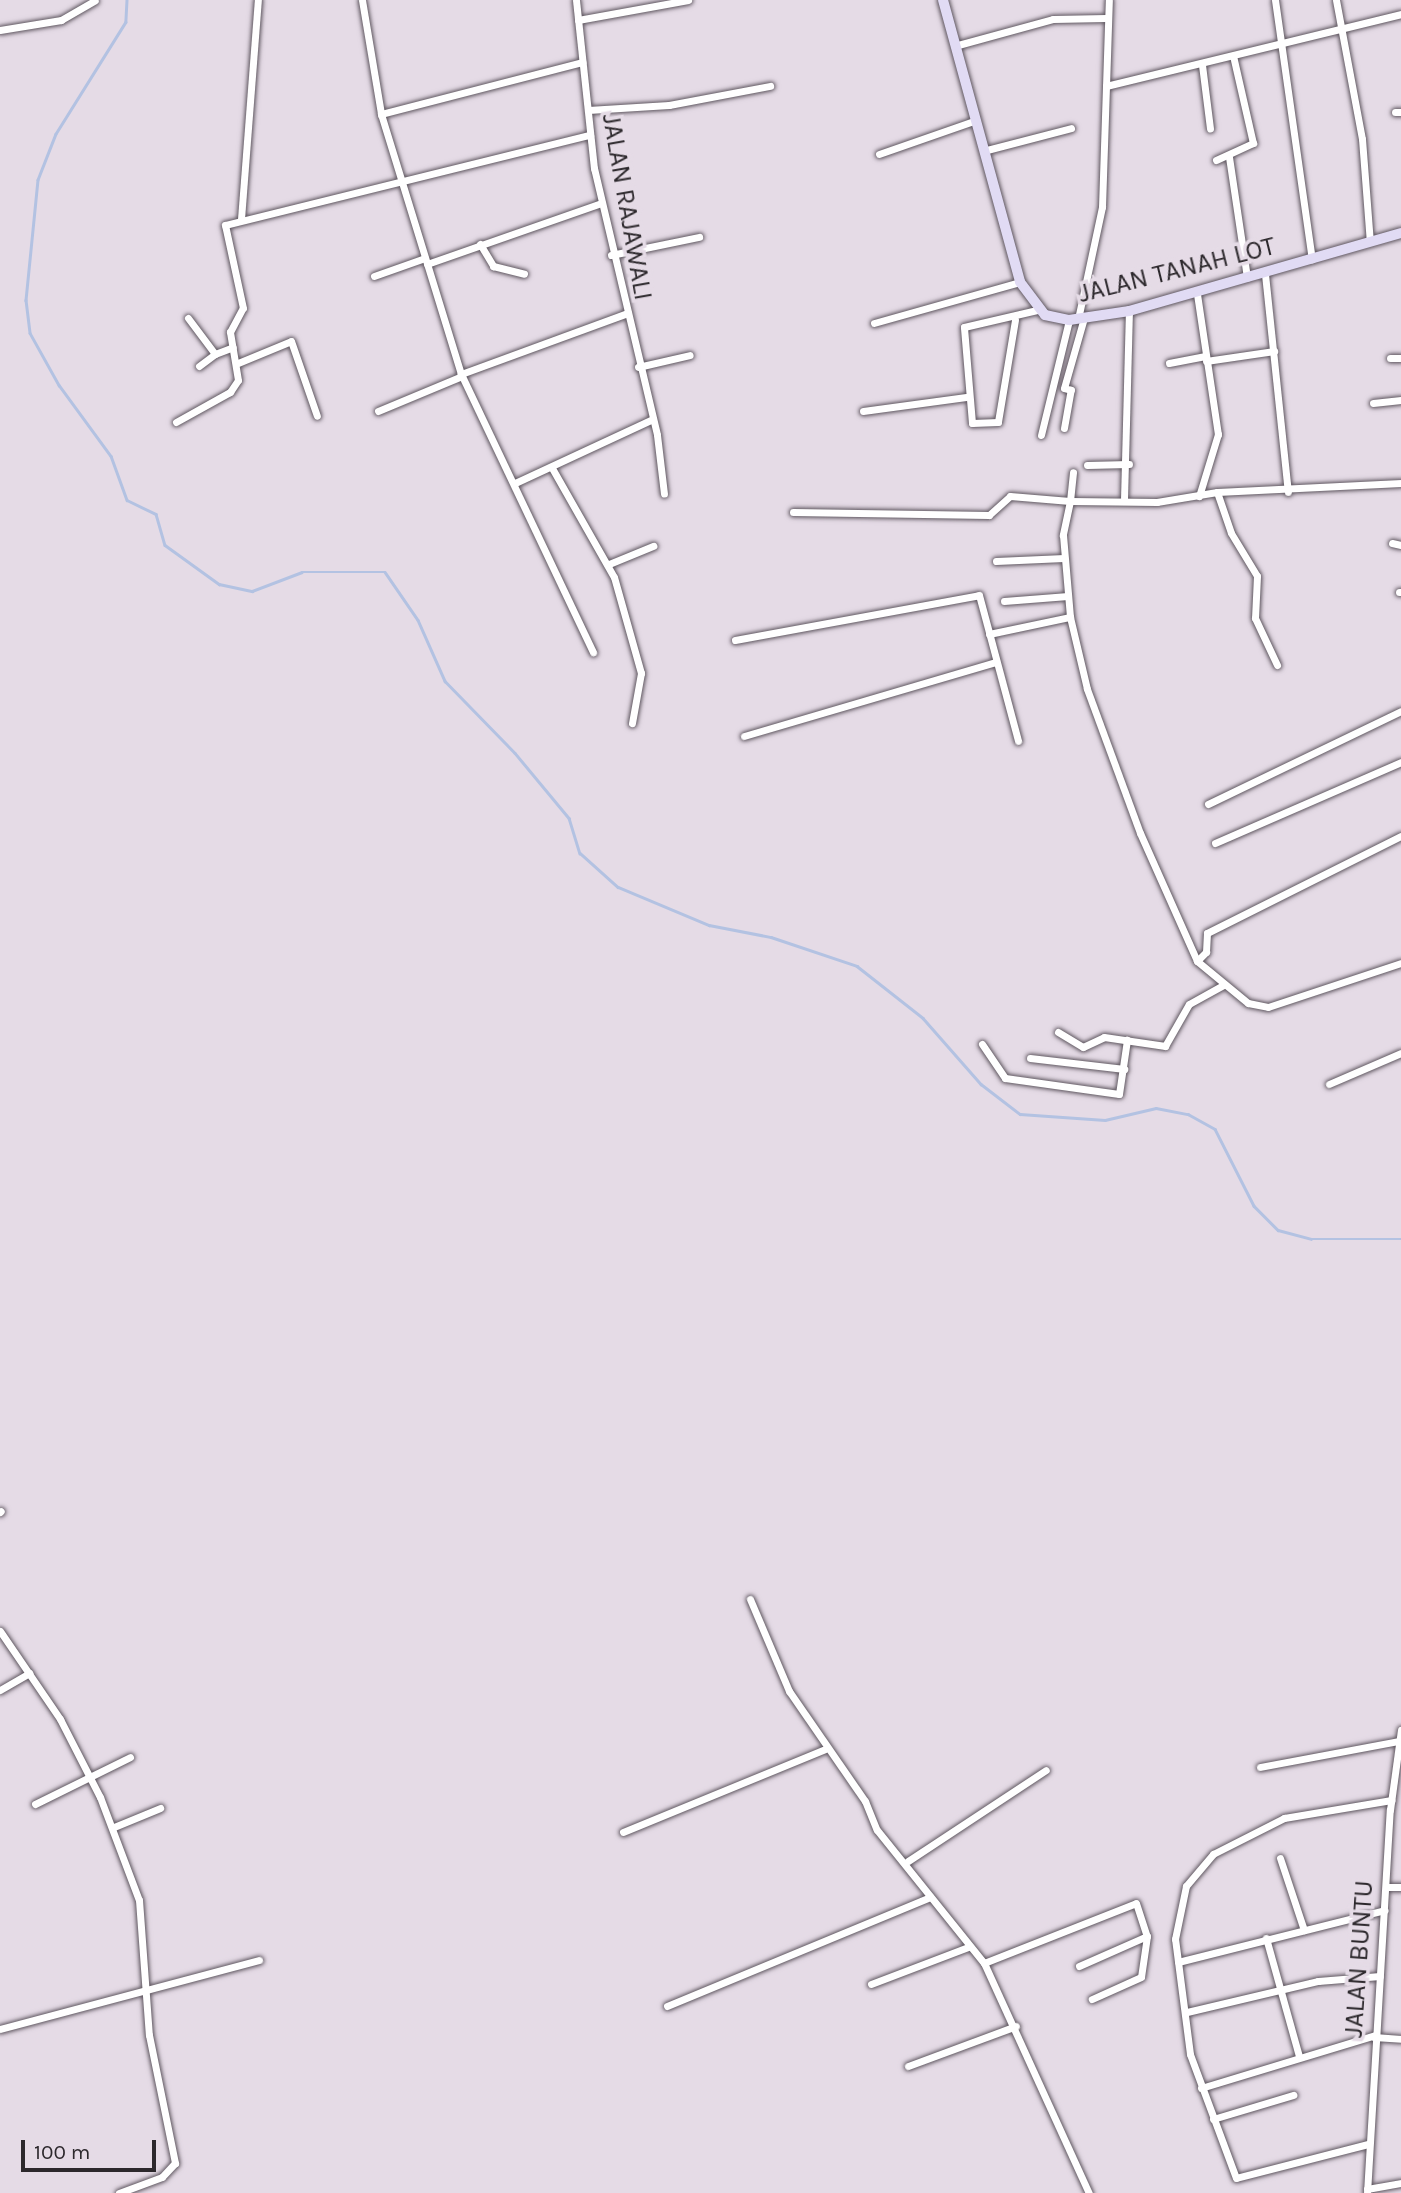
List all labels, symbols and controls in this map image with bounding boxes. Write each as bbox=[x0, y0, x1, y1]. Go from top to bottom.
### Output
street label: JALAN RAJAWALI bbox=[595, 111, 659, 303]
street label: JALAN TANAH LOT bbox=[1075, 230, 1279, 310]
street label: JALAN BUNTU bbox=[1338, 1879, 1380, 2039]
scale bar bbox=[24, 2126, 159, 2170]
text: 100 m bbox=[34, 2140, 91, 2164]

